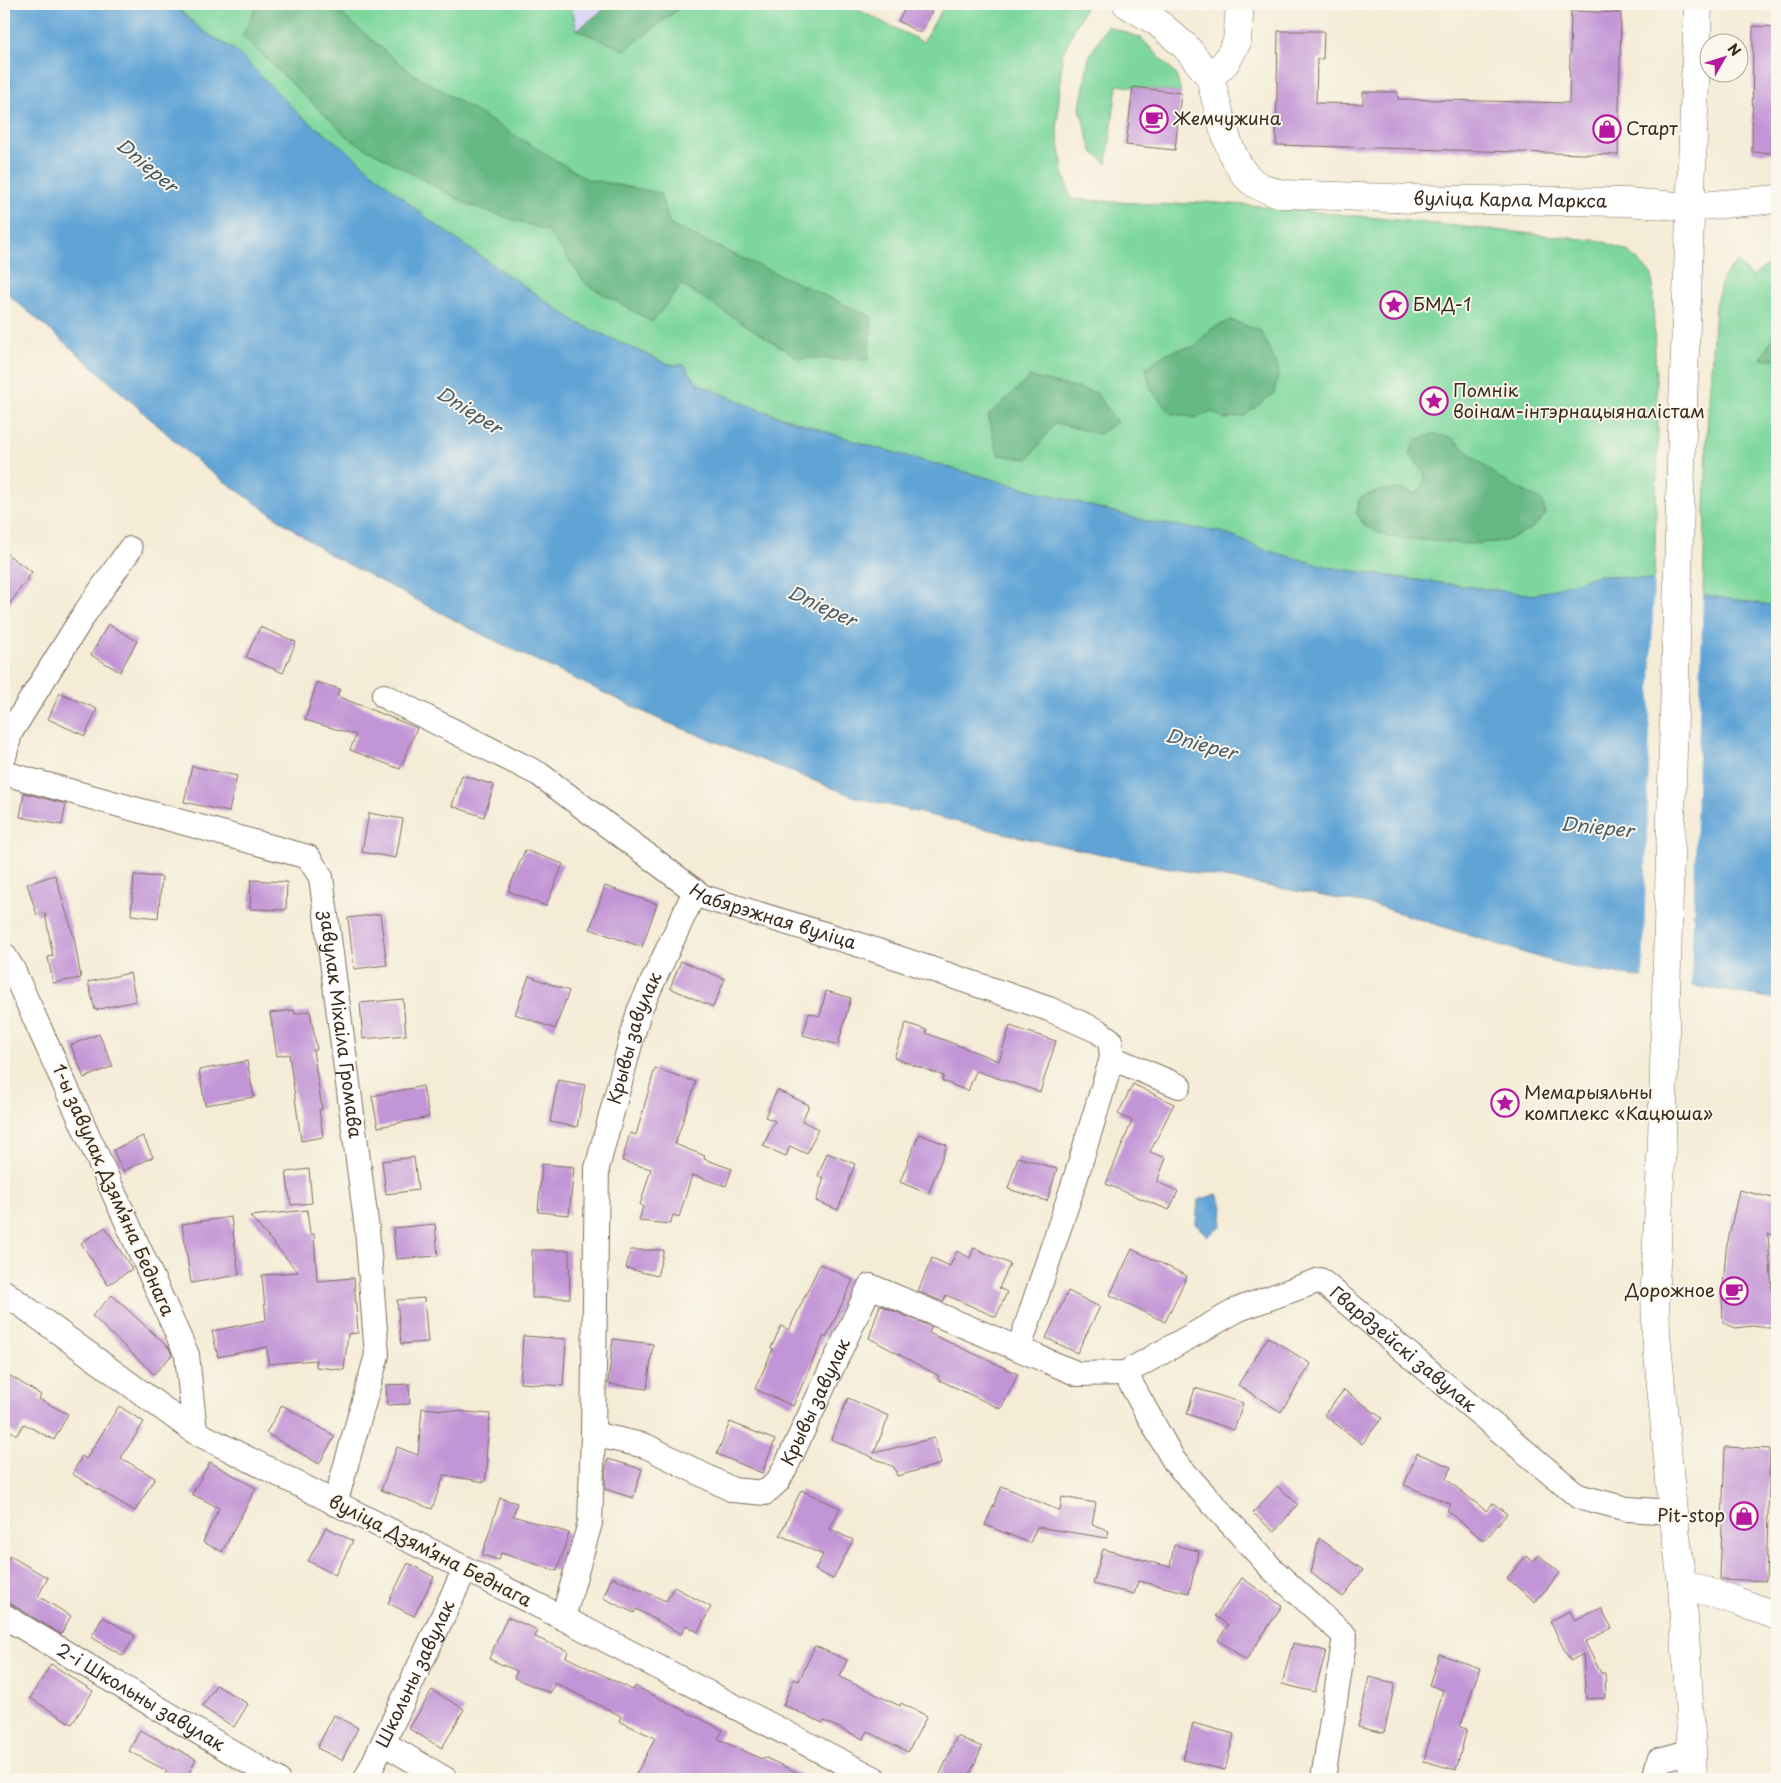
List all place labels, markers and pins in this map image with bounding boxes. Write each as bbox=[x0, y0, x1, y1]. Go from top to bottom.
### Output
cafe icon: Жемчужина bbox=[1139, 104, 1169, 134]
place label: Жемчужина bbox=[1173, 104, 1282, 131]
shop icon: Старт bbox=[1592, 114, 1622, 144]
place label: Старт bbox=[1626, 114, 1678, 141]
place icon: БМД-1 bbox=[1379, 290, 1409, 320]
place label: БМД-1 bbox=[1413, 290, 1471, 317]
place label: Помнік воінам-інтэрнацыяналістам bbox=[1453, 376, 1705, 424]
place icon: Помнік воінам-інтэрнацыяналістам bbox=[1419, 386, 1449, 416]
place label: Мемарыяльны комплекс «Кацюша» bbox=[1524, 1078, 1713, 1126]
place icon: Мемарыяльны комплекс «Кацюша» bbox=[1490, 1088, 1520, 1118]
place label: Дорожное bbox=[1624, 1276, 1715, 1303]
cafe icon: Дорожное bbox=[1719, 1276, 1749, 1306]
place label: Pit-stop bbox=[1657, 1501, 1725, 1528]
shop icon: Pit-stop bbox=[1729, 1501, 1759, 1531]

